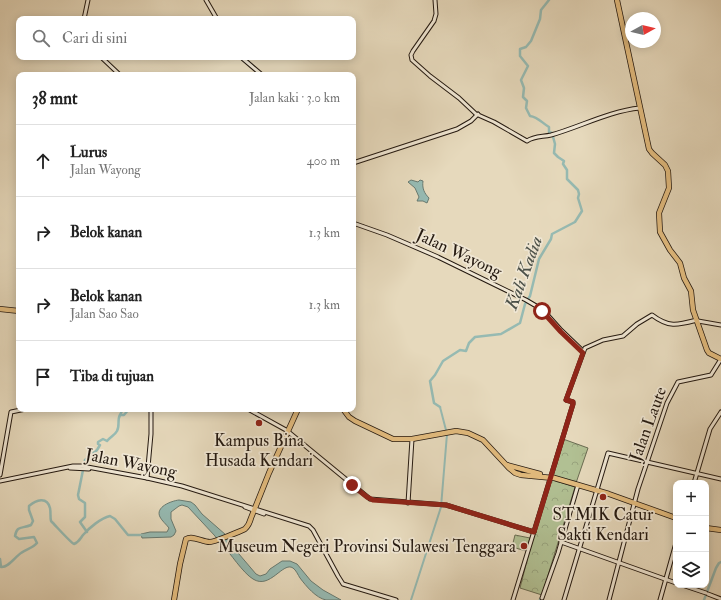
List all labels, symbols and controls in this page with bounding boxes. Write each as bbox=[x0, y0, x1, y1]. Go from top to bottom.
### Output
north arrow bbox=[625, 12, 661, 48]
search box bbox=[16, 16, 356, 60]
icon: search bbox=[30, 27, 52, 49]
text: Cari di sini bbox=[62, 29, 127, 48]
text: 38 mnt bbox=[32, 88, 77, 109]
text: Jalan kaki · 3.0 km bbox=[249, 90, 340, 106]
text: Lurus bbox=[70, 143, 107, 162]
icon: ahead bbox=[32, 150, 54, 172]
text: 400 m bbox=[307, 153, 340, 169]
text: Jalan Wayong bbox=[70, 162, 141, 178]
icon: right bbox=[32, 222, 54, 244]
text: Belok kanan bbox=[70, 223, 142, 242]
street label: Jalan Wayong bbox=[411, 224, 506, 283]
text: 1.3 km bbox=[309, 225, 340, 241]
water label: Kali Kadia bbox=[500, 233, 548, 314]
text: Belok kanan bbox=[70, 287, 142, 306]
icon: right bbox=[32, 294, 54, 316]
text: 1.3 km bbox=[309, 297, 340, 313]
route start bbox=[533, 302, 551, 320]
text: Jalan Sao Sao bbox=[70, 306, 139, 322]
icon: arrive bbox=[32, 366, 54, 388]
text: Tiba di tujuan bbox=[70, 367, 154, 386]
street label: Jalan Laute bbox=[624, 384, 672, 465]
marker: Kampus Bina Husada Kendari bbox=[254, 418, 264, 428]
place label: Kampus Bina Husada Kendari bbox=[205, 430, 313, 471]
street label: Jalan Wayong bbox=[82, 444, 179, 483]
route end bbox=[343, 476, 361, 494]
map controls bbox=[673, 480, 709, 588]
button: + bbox=[673, 480, 709, 516]
marker: STMIK Catur Sakti Kendari bbox=[598, 492, 608, 502]
place label: STMIK Catur Sakti Kendari bbox=[553, 504, 654, 545]
button: − bbox=[673, 516, 709, 552]
place label: Museum Negeri Provinsi Sulawesi Tenggara bbox=[218, 536, 517, 557]
marker: Museum Negeri Provinsi Sulawesi Tenggara bbox=[519, 541, 529, 551]
button: layers bbox=[673, 552, 709, 588]

